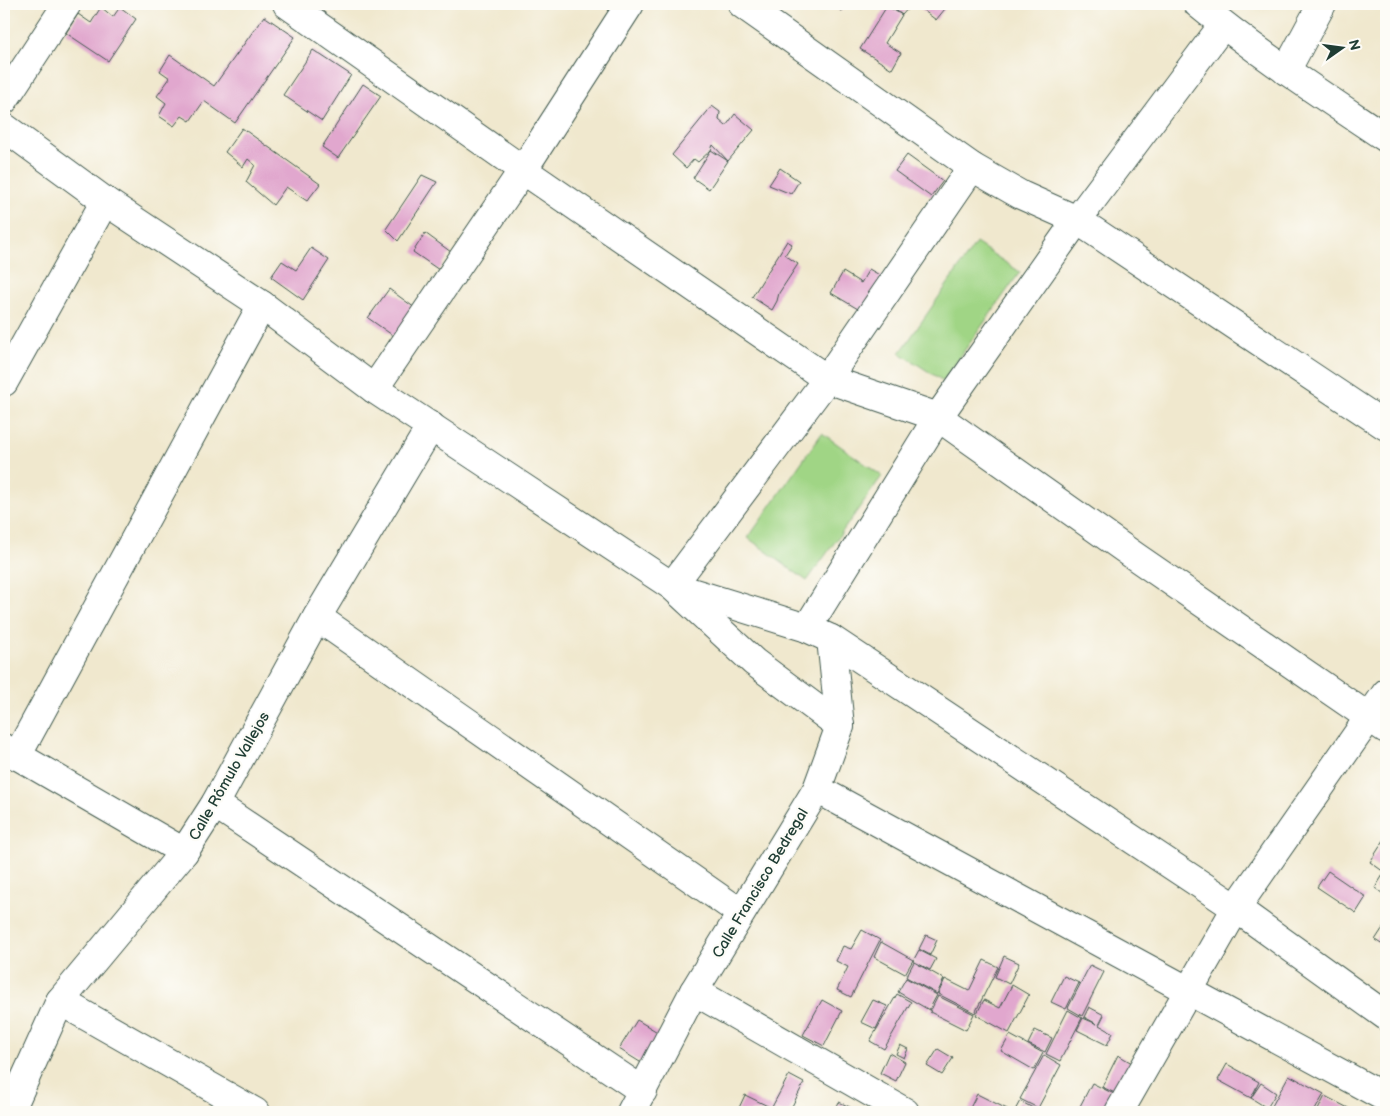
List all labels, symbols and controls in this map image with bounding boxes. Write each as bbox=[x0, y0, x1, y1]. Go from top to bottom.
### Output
north arrow bbox=[1318, 22, 1368, 72]
text: N bbox=[1345, 38, 1364, 52]
street label: Calle Rómulo Vallejos bbox=[185, 708, 274, 844]
street label: Calle Francisco Bedregal bbox=[708, 805, 813, 962]

